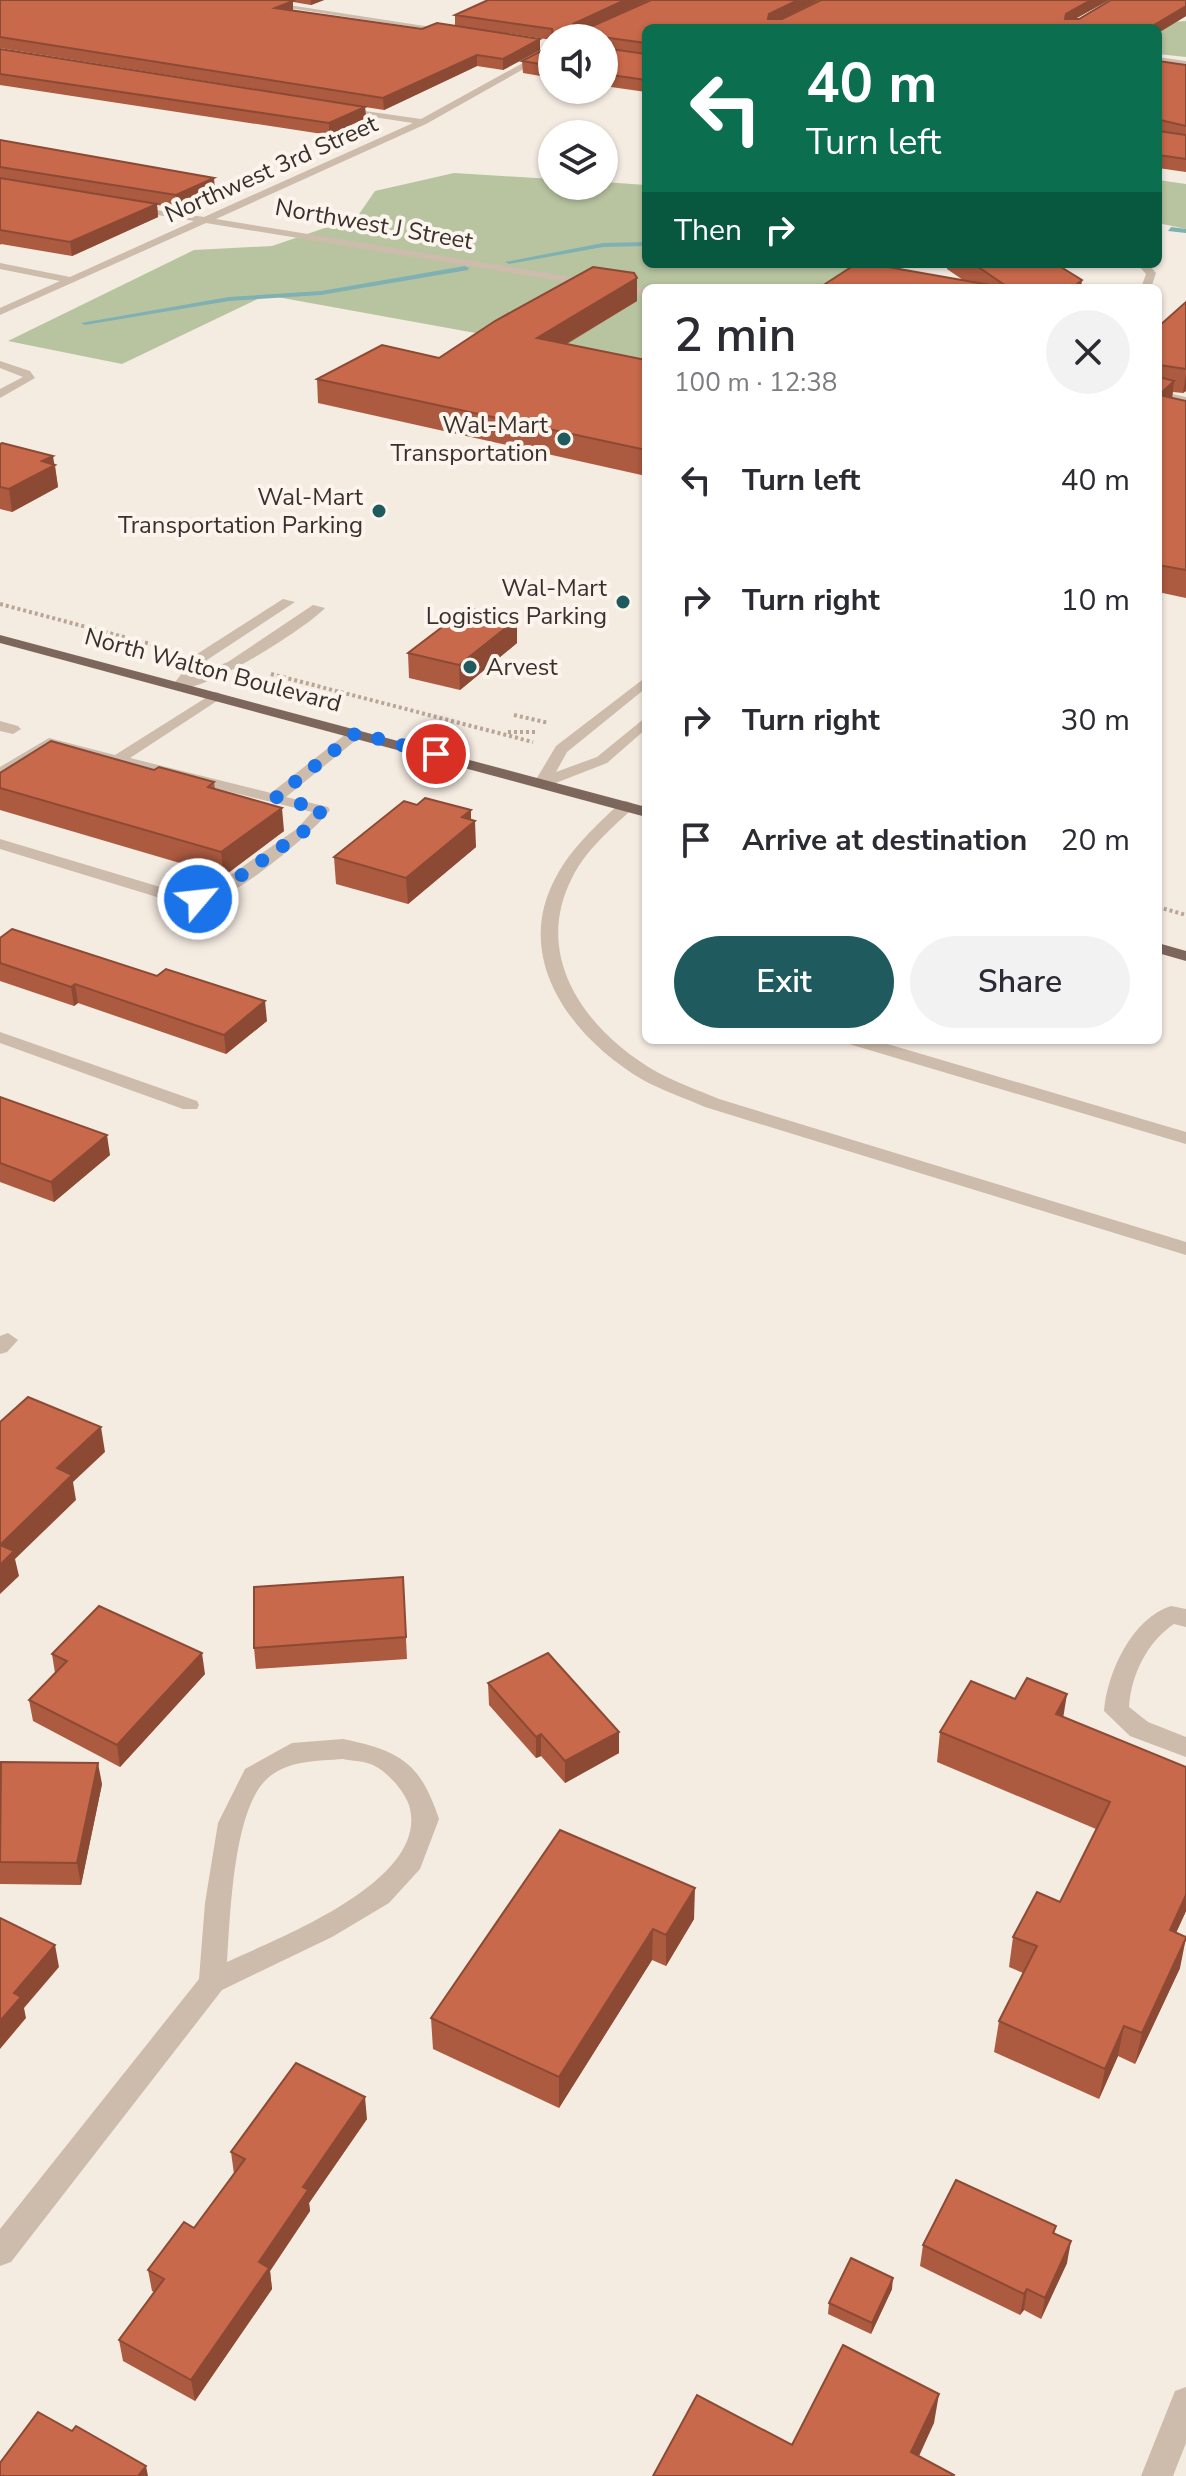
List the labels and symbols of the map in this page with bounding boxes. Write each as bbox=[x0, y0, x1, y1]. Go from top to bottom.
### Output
street label: Northwest 3rd Street bbox=[160, 107, 383, 230]
street label: Northwest J Street bbox=[273, 191, 476, 257]
place label: Wal-Mart Transportation bbox=[390, 409, 549, 469]
marker: Wal-Mart Transportation bbox=[555, 430, 573, 448]
place label: Wal-Mart Transportation Parking bbox=[118, 481, 364, 541]
marker: Wal-Mart Transportation Parking bbox=[370, 502, 388, 520]
place label: Wal-Mart Logistics Parking bbox=[426, 572, 608, 632]
marker: Wal-Mart Logistics Parking bbox=[614, 593, 632, 611]
street label: North Walton Boulevard bbox=[81, 620, 345, 720]
place label: Arvest bbox=[486, 651, 558, 683]
marker: Arvest bbox=[461, 658, 479, 676]
pin bbox=[402, 720, 470, 788]
position arrow bbox=[156, 857, 240, 941]

